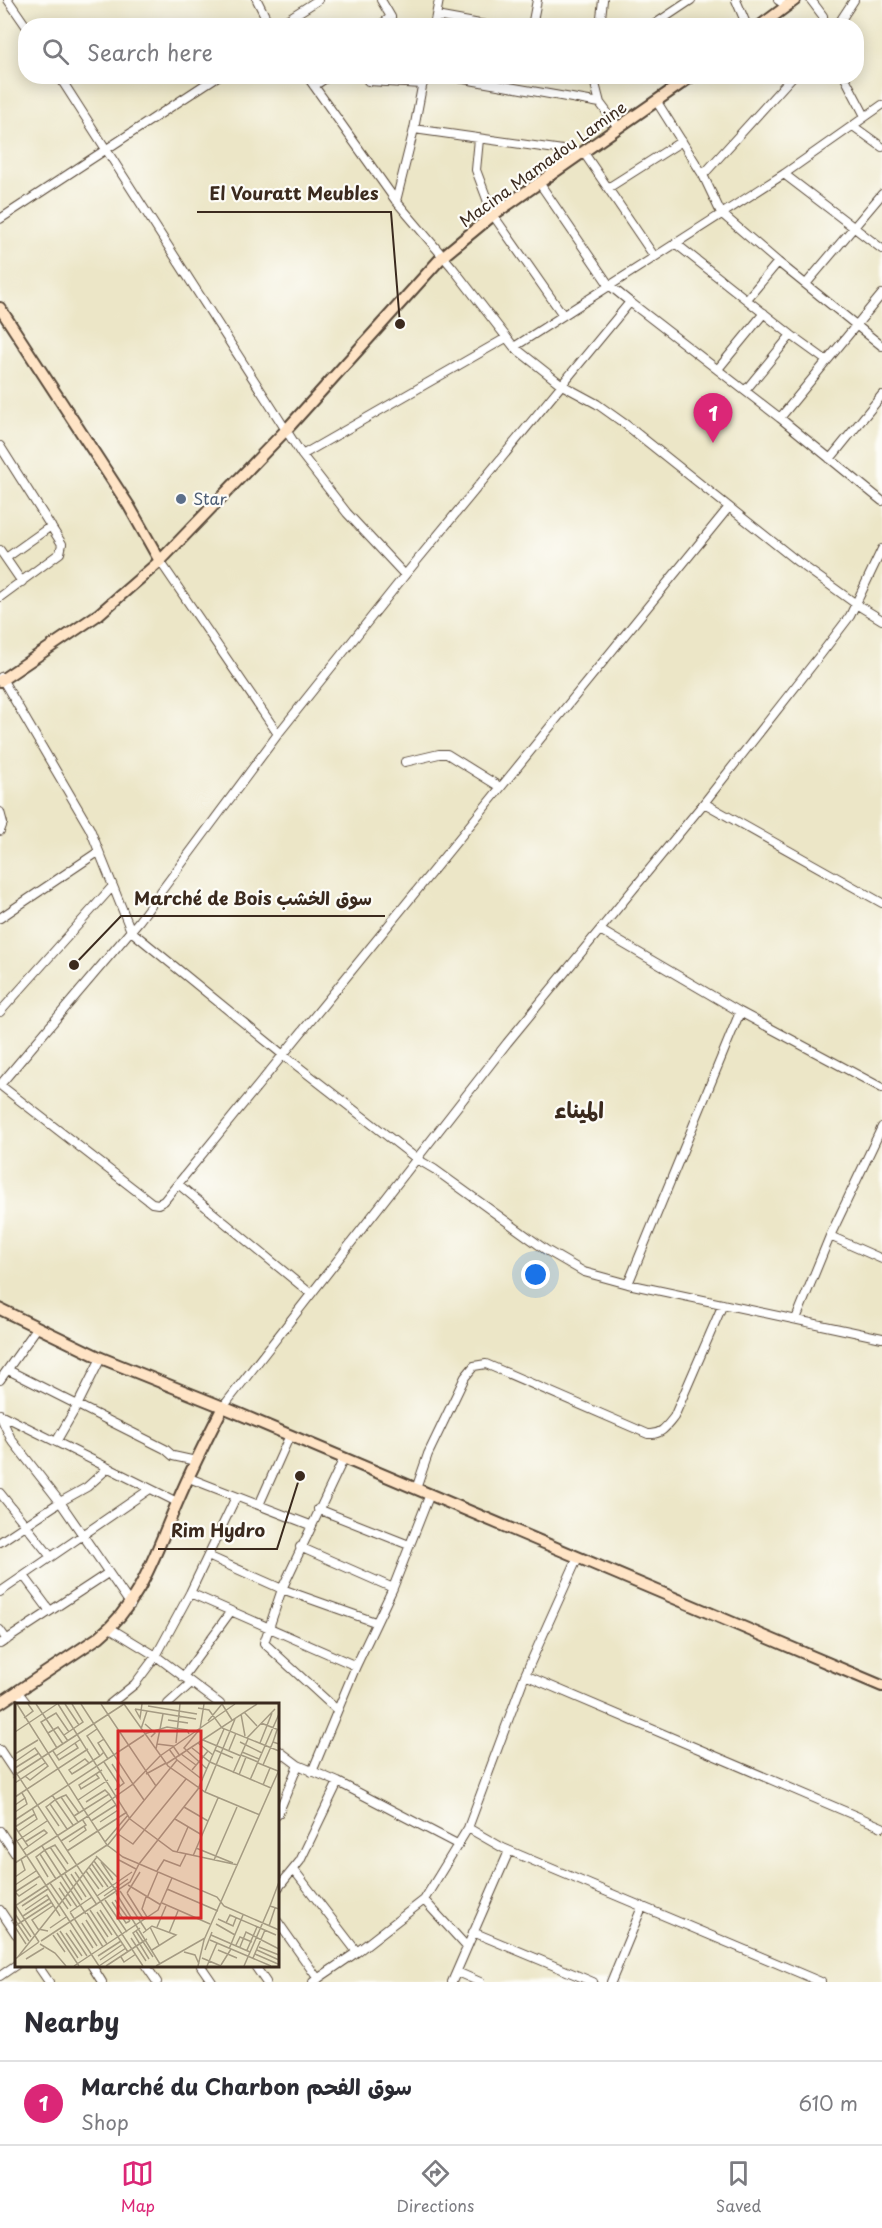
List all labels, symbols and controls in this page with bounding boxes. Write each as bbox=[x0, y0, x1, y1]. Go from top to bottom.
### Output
search box bbox=[18, 18, 864, 84]
icon: search bbox=[39, 35, 72, 68]
text: Search here bbox=[87, 35, 213, 68]
street label: Macina Mamadou Lamine bbox=[454, 94, 631, 232]
callout: El Vouratt Meubles bbox=[197, 176, 391, 212]
text: El Vouratt Meubles bbox=[210, 179, 379, 206]
pin: 1 bbox=[694, 394, 732, 443]
place label: Star bbox=[193, 486, 227, 510]
marker: Star bbox=[174, 492, 188, 506]
callout: Marché de Bois سوق الخشب bbox=[121, 880, 385, 916]
text: Marché de Bois سوق الخشب bbox=[134, 884, 372, 911]
district label: الميناء bbox=[554, 1092, 604, 1125]
your location bbox=[521, 1260, 550, 1289]
callout: Rim Hydro bbox=[158, 1513, 277, 1549]
text: Rim Hydro bbox=[171, 1516, 265, 1543]
inset map bbox=[15, 1703, 279, 1967]
text: Nearby bbox=[24, 2002, 119, 2041]
text: Marché du Charbon سوق الفحم bbox=[81, 2069, 412, 2102]
text: 1 bbox=[39, 2088, 48, 2118]
text: 610 m bbox=[798, 2088, 858, 2118]
text: Shop bbox=[81, 2107, 129, 2137]
tab: Map bbox=[121, 2157, 155, 2217]
tab: Directions bbox=[396, 2157, 474, 2217]
tab: Saved bbox=[716, 2157, 761, 2217]

